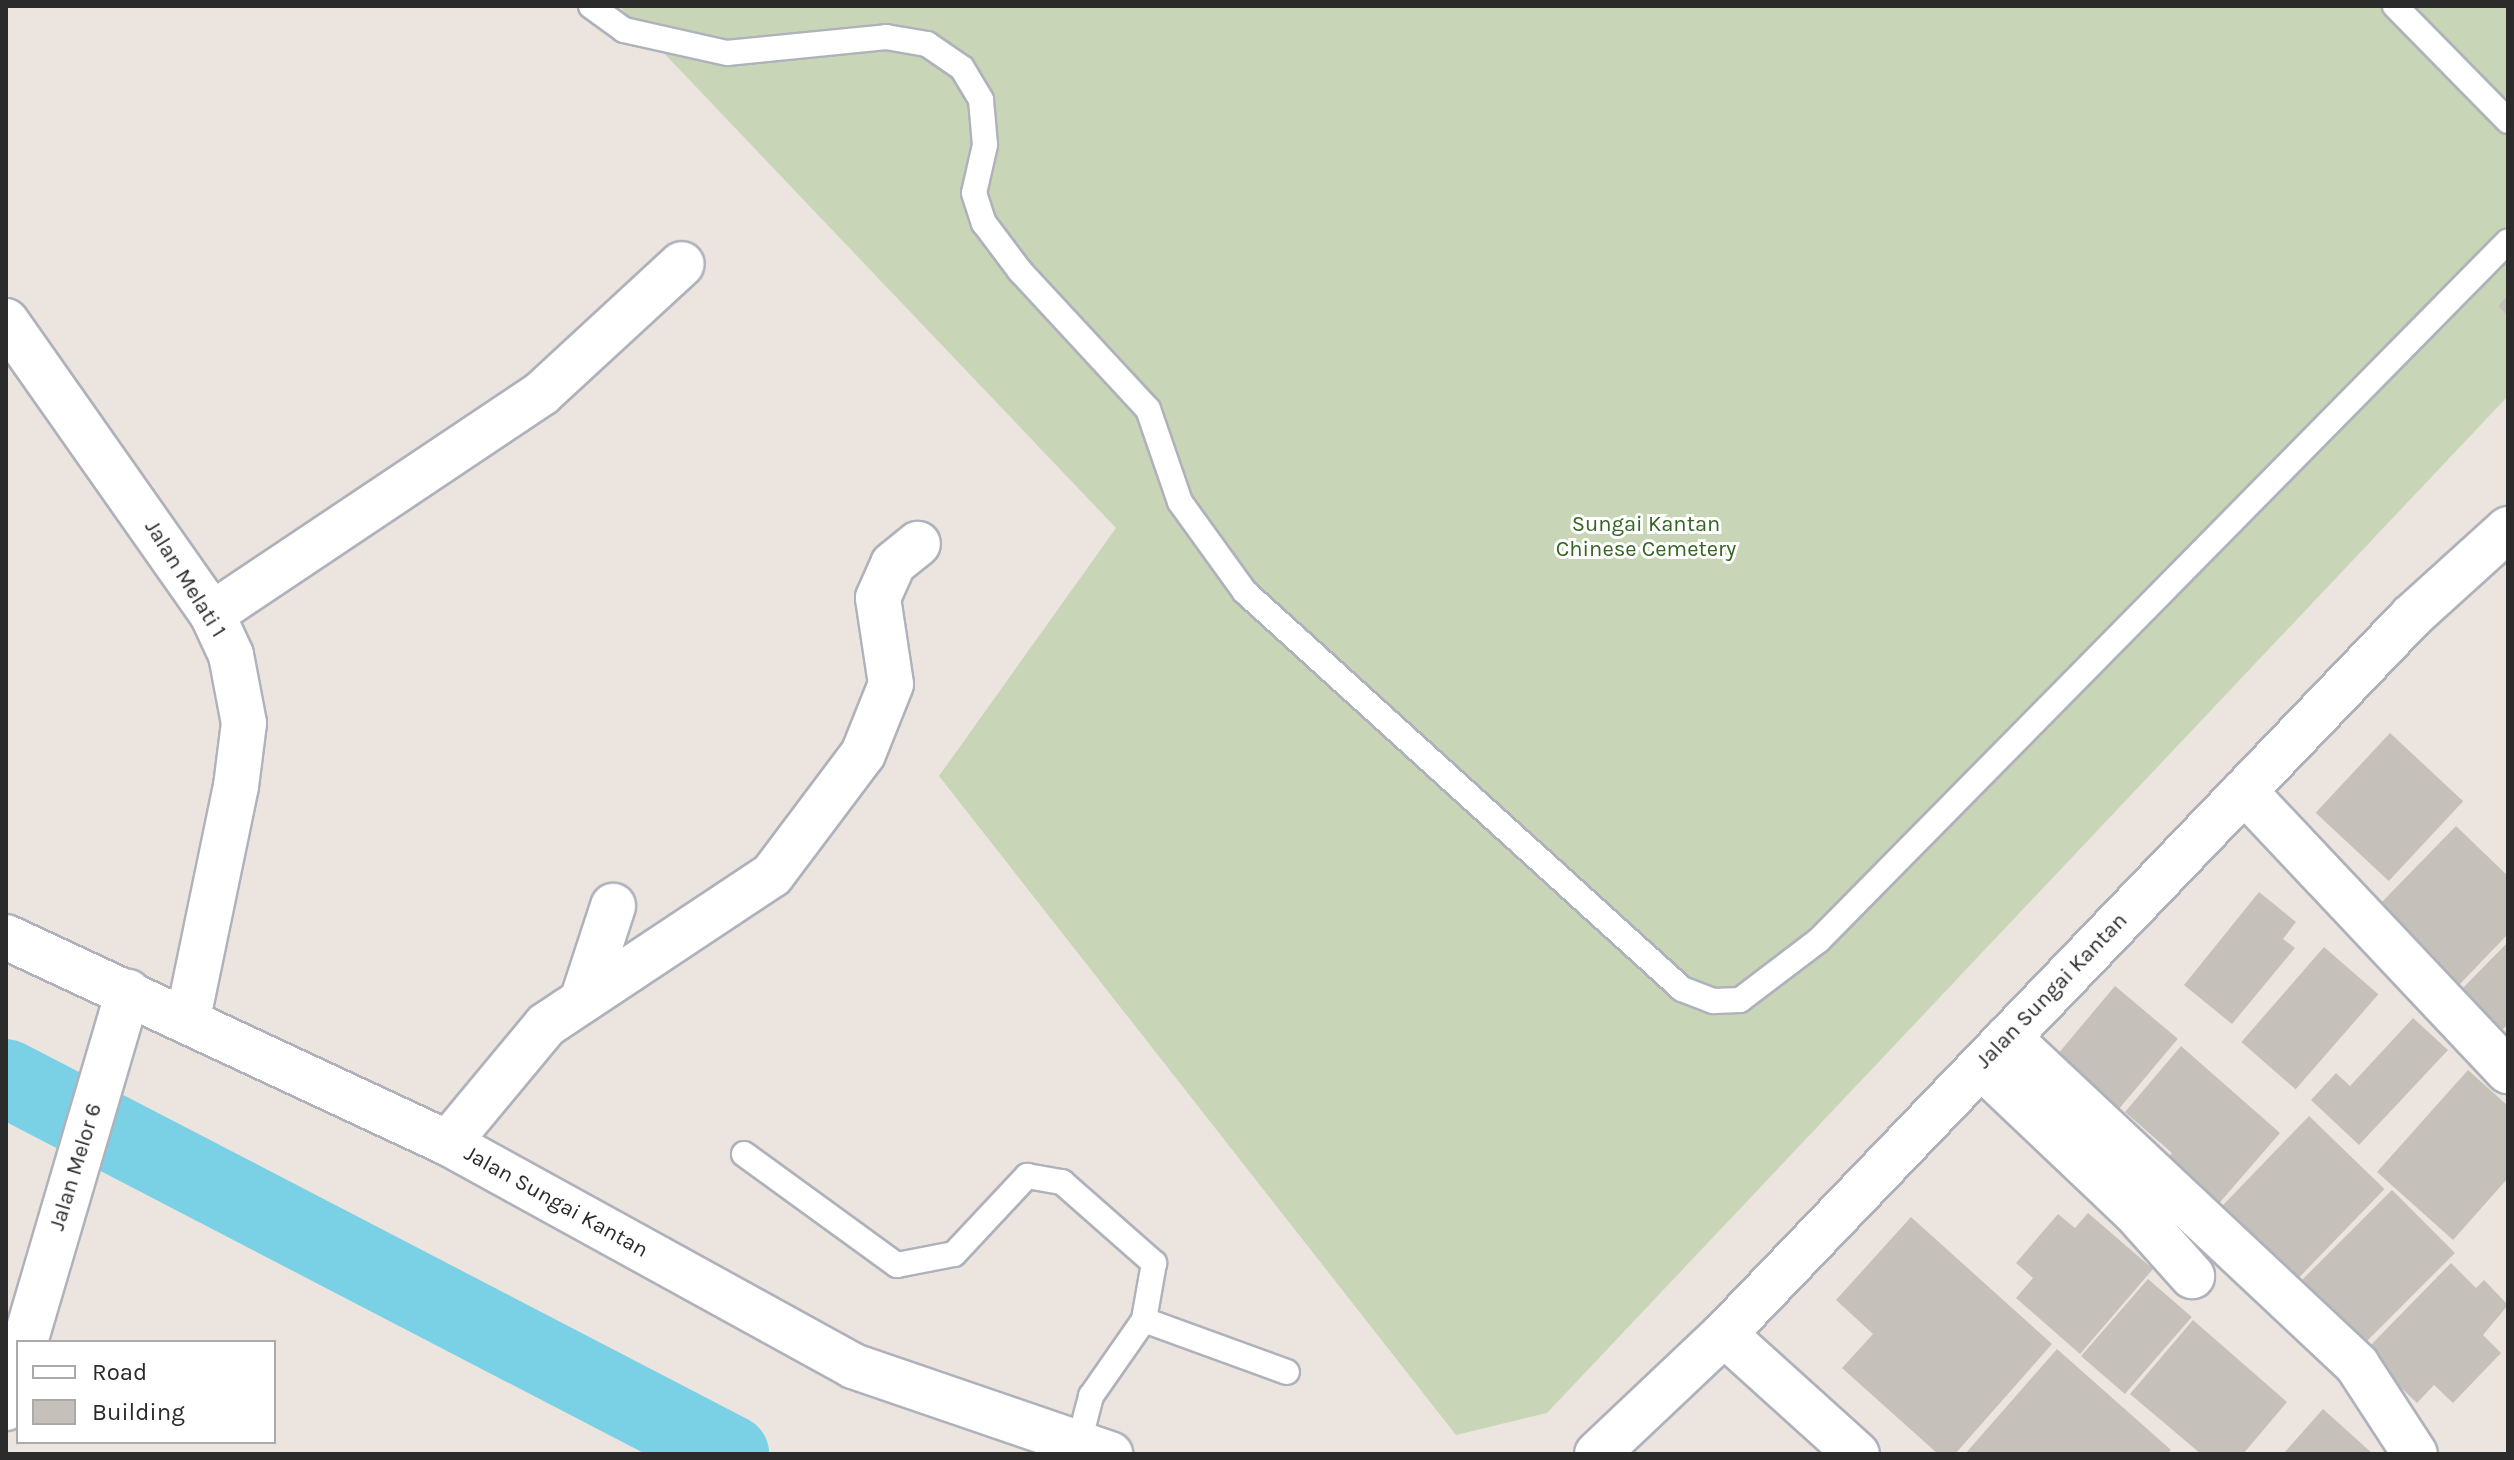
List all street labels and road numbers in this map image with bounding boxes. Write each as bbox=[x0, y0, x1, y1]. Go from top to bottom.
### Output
street label: Jalan Melati 1 bbox=[138, 515, 232, 643]
street label: Jalan Sungai Kantan bbox=[1971, 908, 2133, 1074]
street label: Jalan Melor 6 bbox=[44, 1100, 108, 1234]
street label: Jalan Sungai Kantan bbox=[459, 1140, 653, 1264]

